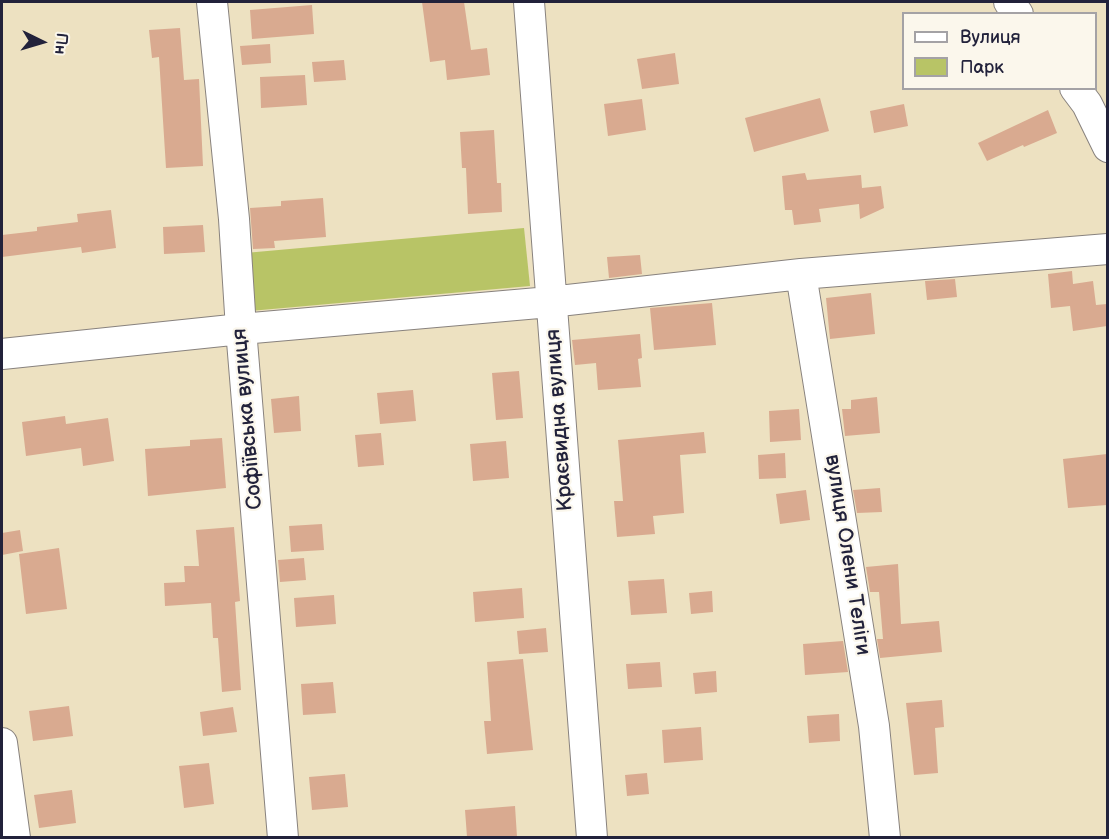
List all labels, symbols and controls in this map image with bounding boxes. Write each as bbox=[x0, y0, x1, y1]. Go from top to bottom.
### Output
north arrow bbox=[12, 12, 72, 72]
legend bbox=[902, 12, 1097, 90]
text: Вулиця bbox=[960, 27, 1021, 48]
text: Пн bbox=[50, 32, 71, 55]
text: Парк bbox=[960, 57, 1004, 78]
street label: Софіївська вулиця bbox=[228, 327, 268, 511]
street label: Краєвидна вулиця bbox=[541, 328, 579, 512]
street label: вулиця Олени Теліги bbox=[819, 453, 875, 657]

